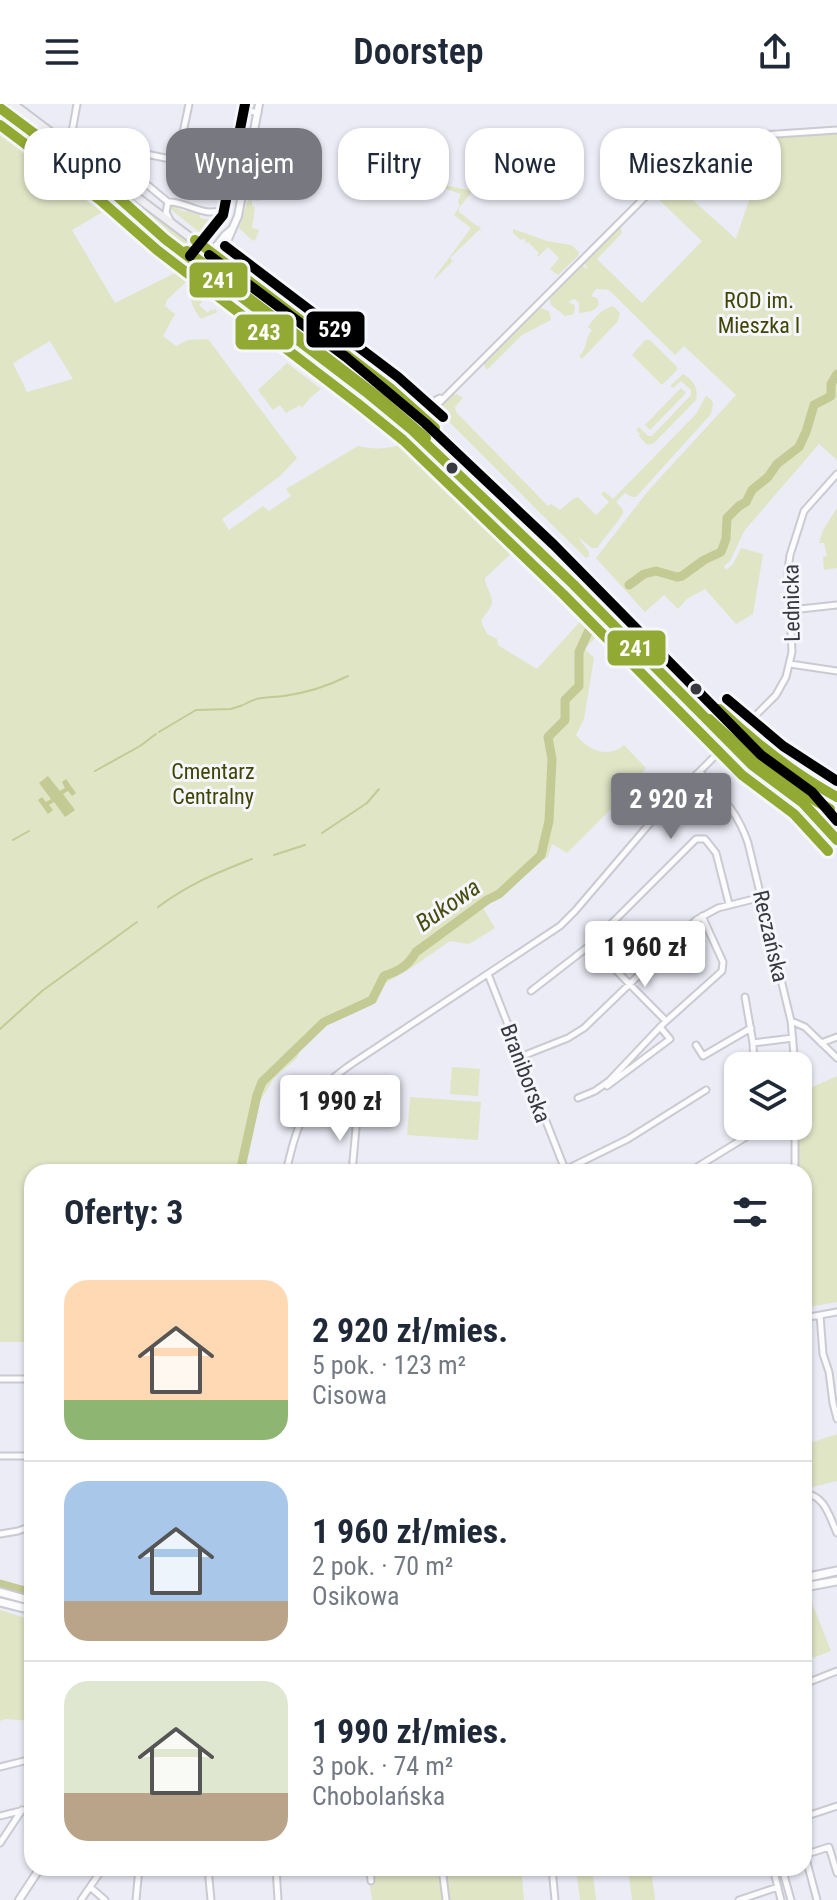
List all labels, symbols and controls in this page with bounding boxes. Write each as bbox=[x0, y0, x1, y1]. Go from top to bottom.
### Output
icon: menu bbox=[40, 30, 84, 74]
icon: share bbox=[753, 30, 797, 74]
text: Doorstep bbox=[353, 31, 484, 73]
chip: Kupno bbox=[24, 128, 150, 200]
chip: Wynajem bbox=[166, 128, 322, 200]
chip: Filtry bbox=[338, 128, 449, 200]
chip: Nowe bbox=[465, 128, 584, 200]
chip: Mieszkanie bbox=[600, 128, 781, 200]
line badge: 241 bbox=[188, 261, 249, 299]
text: 241 bbox=[202, 268, 236, 293]
park label: ROD im. Mieszka I bbox=[718, 288, 800, 338]
line badge: 529 bbox=[305, 310, 366, 349]
line badge: 243 bbox=[234, 313, 295, 351]
text: 529 bbox=[318, 317, 352, 342]
text: 243 bbox=[247, 320, 281, 345]
unlabelled marker bbox=[444, 460, 460, 476]
street label: Lednicka bbox=[778, 564, 805, 642]
line badge: 241 bbox=[606, 629, 667, 667]
text: 241 bbox=[619, 636, 653, 661]
unlabelled marker bbox=[688, 681, 704, 697]
park label: Cmentarz Centralny bbox=[171, 759, 255, 809]
pin: 2 920 zł bbox=[588, 773, 754, 841]
text: 2 920 zł bbox=[629, 784, 713, 814]
water label: Bukowa bbox=[410, 873, 486, 937]
street label: Reczańska bbox=[748, 888, 793, 984]
pin: 1 960 zł bbox=[562, 921, 728, 989]
text: 1 960 zł bbox=[603, 932, 687, 962]
street label: Braniborska bbox=[495, 1020, 556, 1126]
map controls bbox=[724, 1052, 812, 1140]
button: layers bbox=[724, 1052, 812, 1140]
pin: 1 990 zł bbox=[257, 1075, 423, 1143]
text: 1 990 zł bbox=[298, 1086, 382, 1116]
icon: filters bbox=[728, 1190, 772, 1234]
text: Oferty: 3 bbox=[64, 1192, 184, 1232]
text: 2 920 zł/mies. bbox=[312, 1310, 508, 1350]
icon: home bbox=[128, 1312, 224, 1408]
text: 5 pok. · 123 m² bbox=[312, 1350, 466, 1380]
text: Cisowa bbox=[312, 1380, 387, 1410]
text: 1 960 zł/mies. bbox=[312, 1511, 508, 1551]
icon: home bbox=[128, 1513, 224, 1609]
text: 2 pok. · 70 m² bbox=[312, 1551, 453, 1581]
text: Osikowa bbox=[312, 1581, 400, 1611]
text: 1 990 zł/mies. bbox=[312, 1711, 508, 1751]
icon: home bbox=[128, 1713, 224, 1809]
text: 3 pok. · 74 m² bbox=[312, 1751, 453, 1781]
text: Chobolańska bbox=[312, 1781, 445, 1811]

